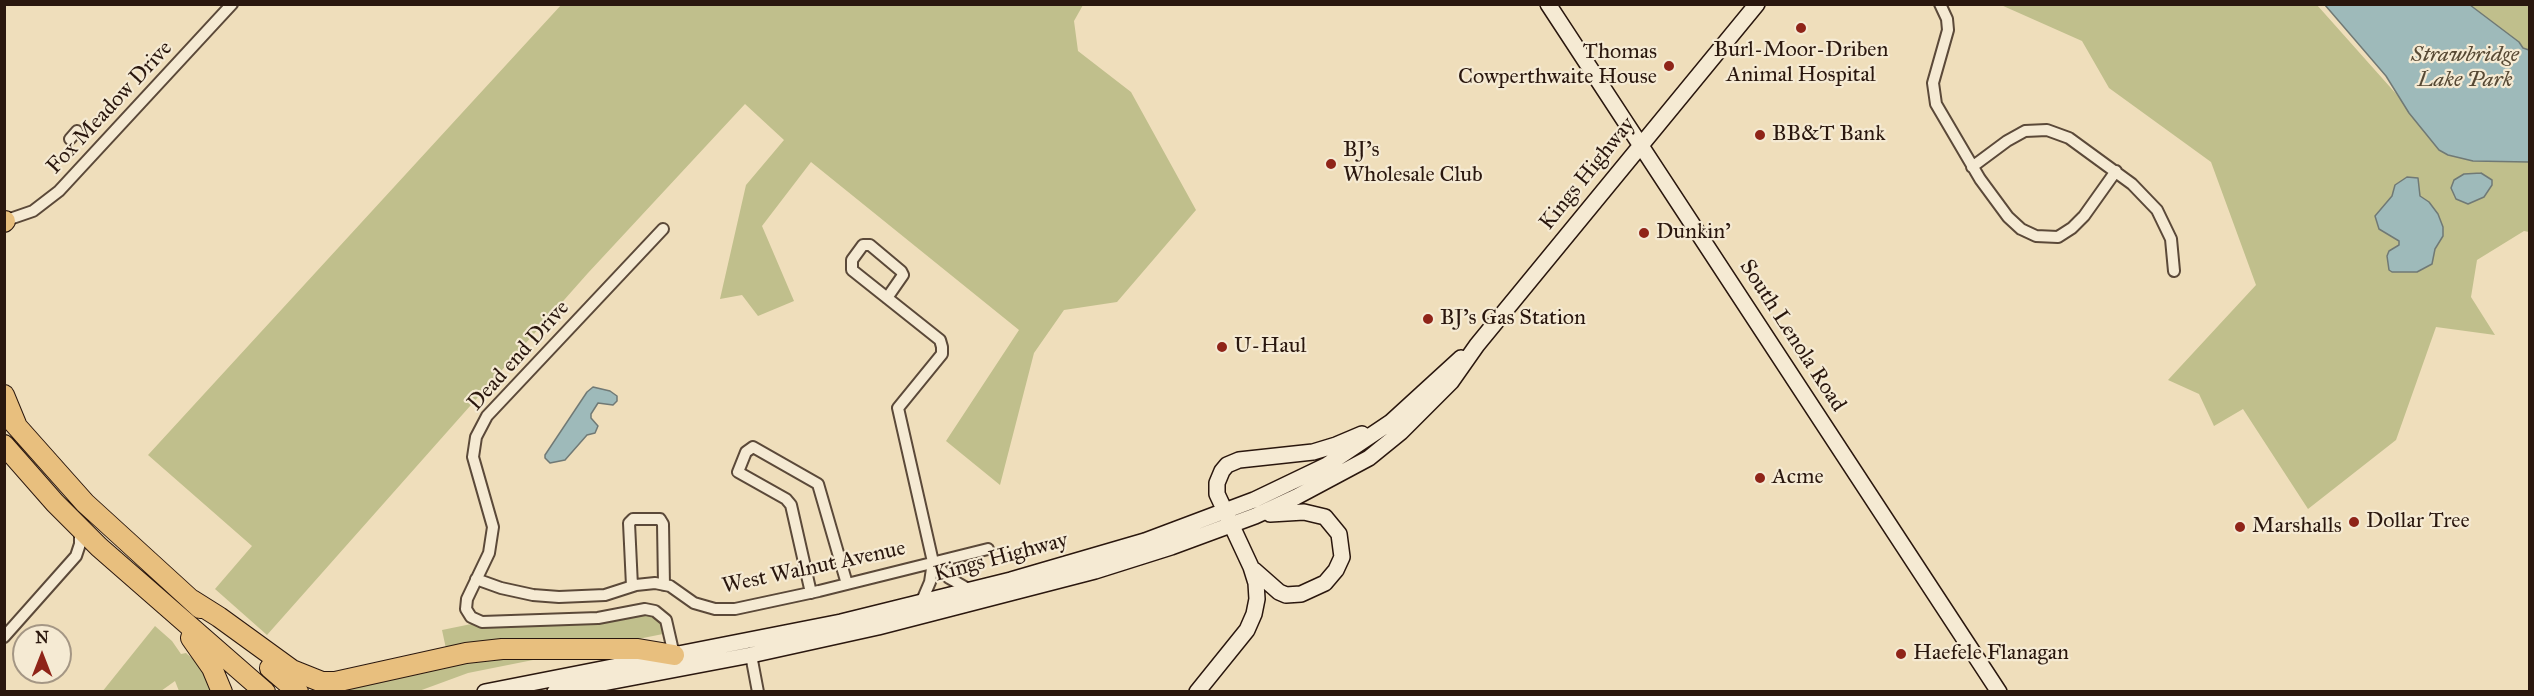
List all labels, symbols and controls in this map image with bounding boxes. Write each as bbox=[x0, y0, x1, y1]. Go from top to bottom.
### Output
marker: Burl-Moor-Driben Animal Hospital bbox=[1794, 21, 1808, 35]
street label: Fox Meadow Drive bbox=[41, 36, 179, 180]
place label: Burl-Moor-Driben Animal Hospital bbox=[1714, 38, 1888, 90]
place label: Thomas Cowperthwaite House bbox=[1458, 40, 1657, 92]
park label: Strawbridge Lake Park bbox=[2411, 43, 2519, 94]
marker: Thomas Cowperthwaite House bbox=[1662, 59, 1676, 73]
street label: Kings Highway bbox=[1534, 112, 1642, 236]
place label: BB&T Bank bbox=[1772, 122, 1885, 148]
marker: BB&T Bank bbox=[1753, 128, 1767, 142]
place label: BJ's Wholesale Club bbox=[1343, 138, 1483, 190]
marker: BJ's Wholesale Club bbox=[1324, 157, 1338, 171]
place label: Dunkin' bbox=[1656, 220, 1731, 246]
marker: Dunkin' bbox=[1637, 226, 1651, 240]
street label: South Lenola Road bbox=[1733, 255, 1851, 417]
street label: Dead end Drive bbox=[463, 295, 575, 417]
place label: BJ's Gas Station bbox=[1440, 306, 1586, 332]
marker: BJ's Gas Station bbox=[1421, 312, 1435, 326]
place label: U-Haul bbox=[1234, 334, 1306, 360]
marker: U-Haul bbox=[1215, 340, 1229, 354]
place label: Acme bbox=[1772, 465, 1824, 491]
marker: Acme bbox=[1753, 471, 1767, 485]
place label: Dollar Tree bbox=[2366, 509, 2470, 535]
place label: Marshalls bbox=[2252, 514, 2342, 540]
marker: Dollar Tree bbox=[2347, 515, 2361, 529]
marker: Marshalls bbox=[2233, 520, 2247, 534]
street label: Kings Highway bbox=[931, 527, 1071, 589]
street label: West Walnut Avenue bbox=[720, 536, 908, 600]
north arrow bbox=[12, 624, 72, 684]
text: N bbox=[35, 628, 49, 647]
place label: Haefele Flanagan bbox=[1913, 641, 2069, 667]
marker: Haefele Flanagan bbox=[1894, 647, 1908, 661]

